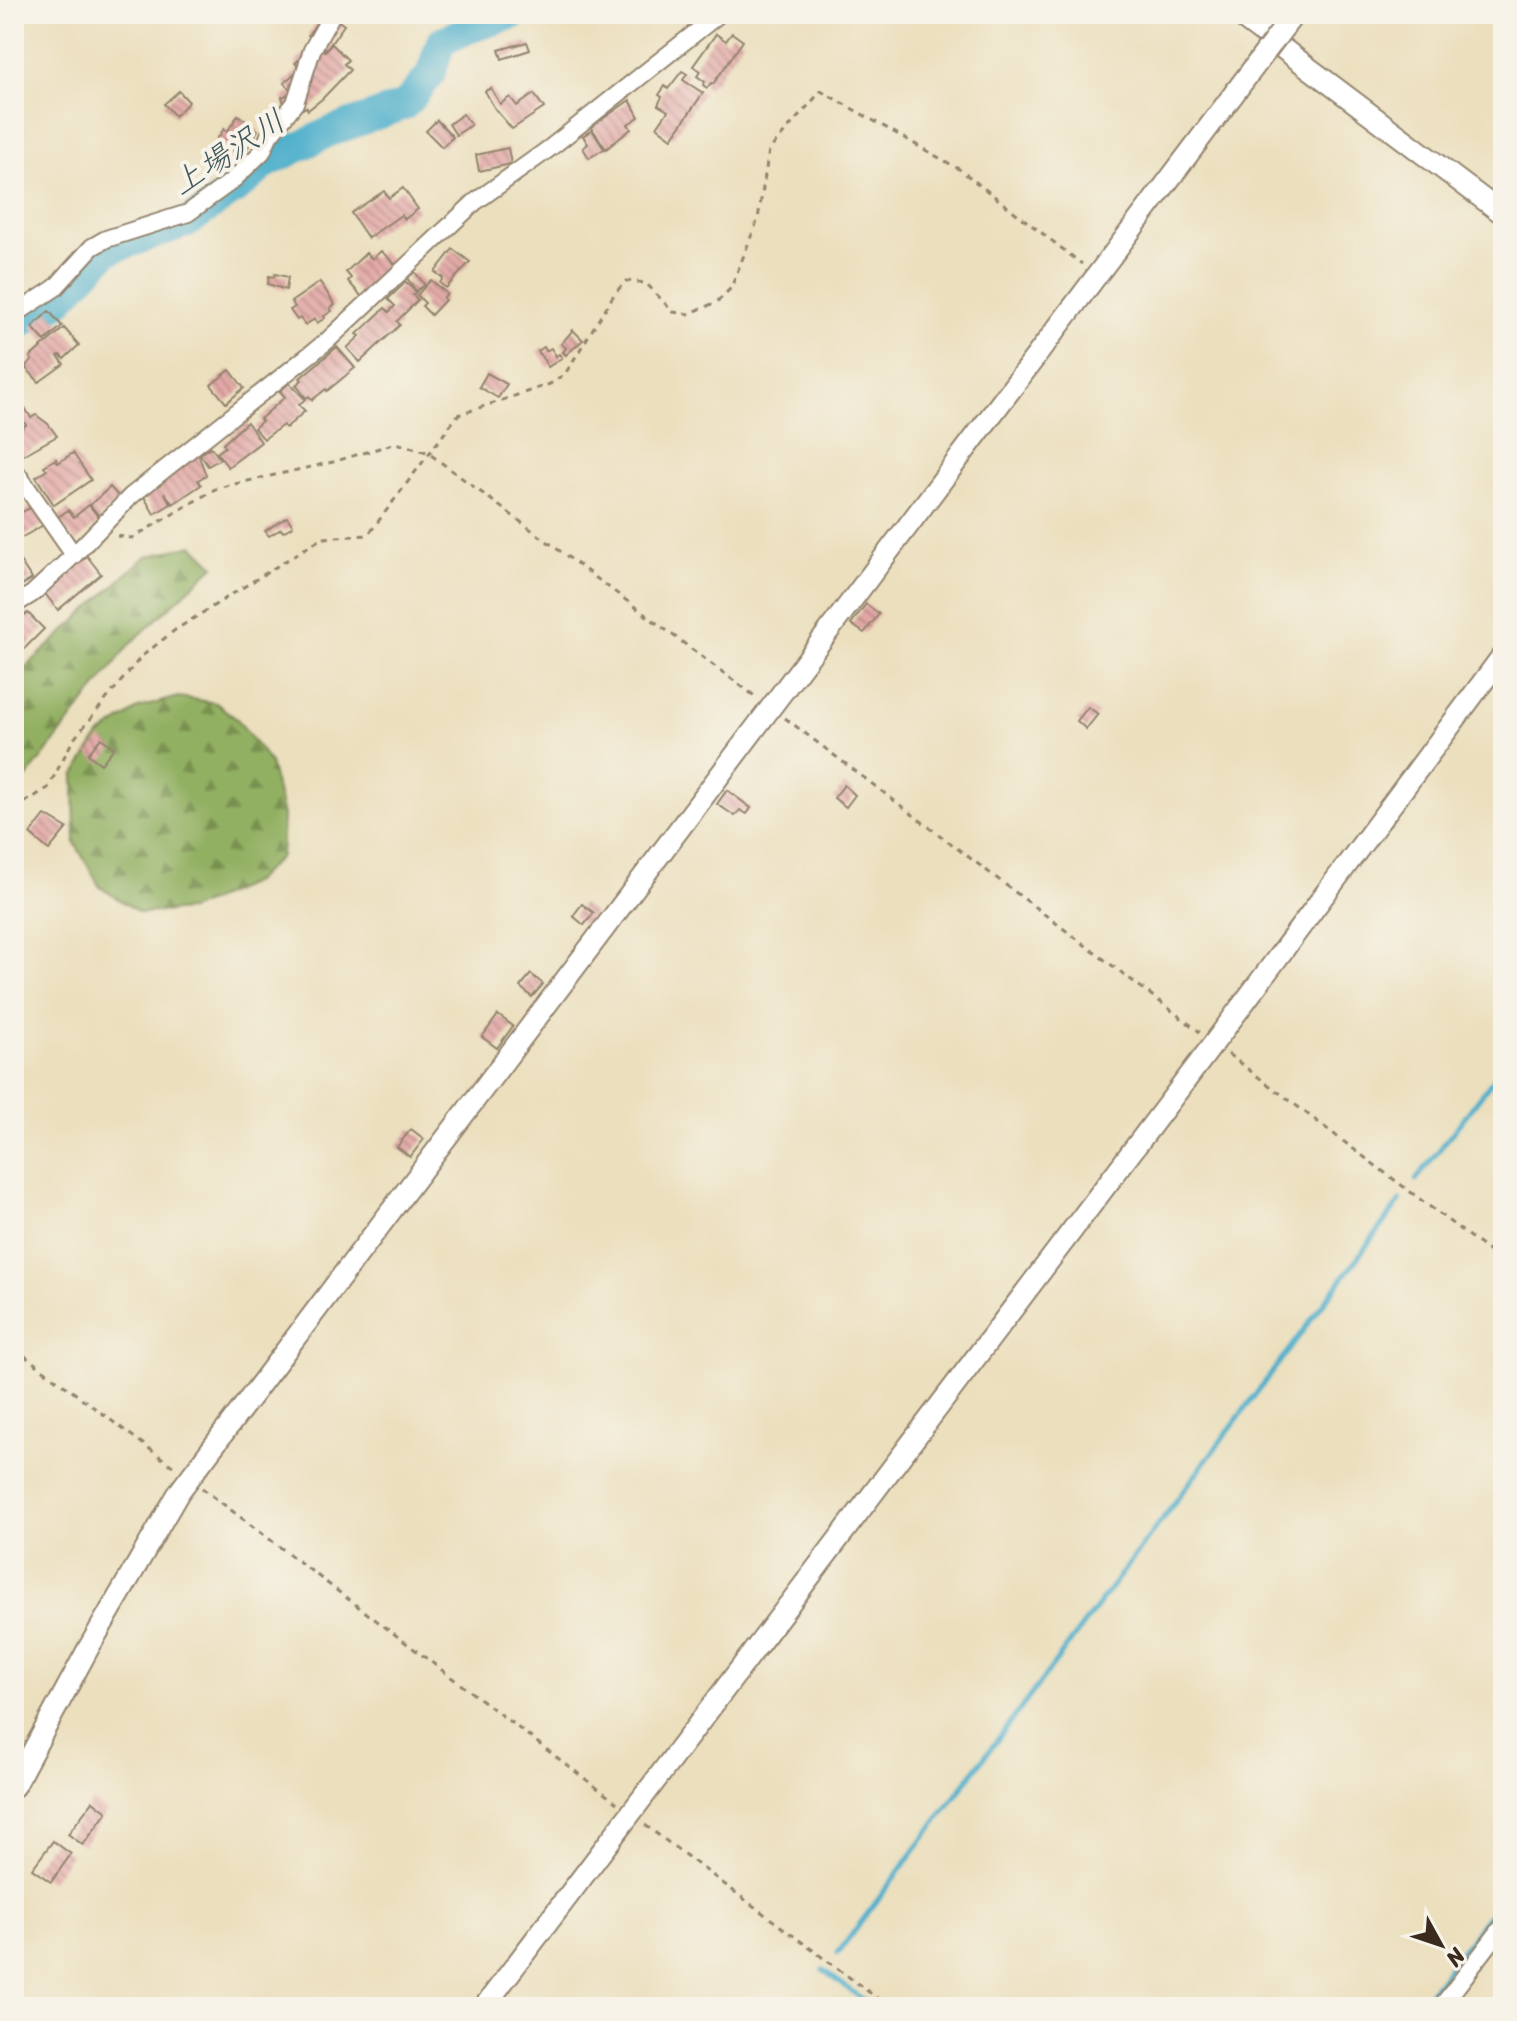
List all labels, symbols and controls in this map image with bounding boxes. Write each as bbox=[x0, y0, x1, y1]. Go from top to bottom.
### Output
water label: 上場沢川 bbox=[159, 94, 297, 211]
north arrow bbox=[1401, 1905, 1481, 1985]
text: N bbox=[1436, 1938, 1476, 1976]

